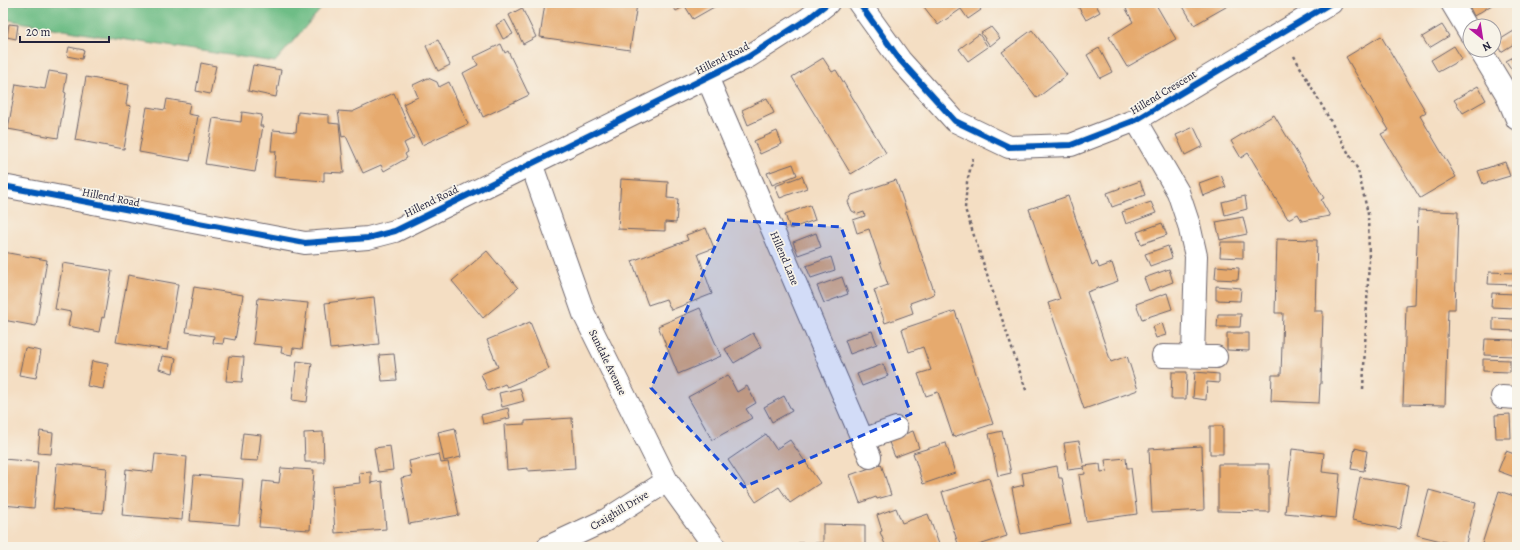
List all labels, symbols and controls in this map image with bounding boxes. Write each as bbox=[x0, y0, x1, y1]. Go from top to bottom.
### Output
scale bar bbox=[20, 18, 109, 44]
north arrow bbox=[1462, 18, 1502, 58]
text: 20 m bbox=[26, 24, 50, 40]
street label: Hillend Road bbox=[693, 38, 752, 78]
text: N bbox=[1480, 38, 1494, 55]
street label: Hillend Crescent bbox=[1127, 67, 1200, 118]
street label: Hillend Road bbox=[402, 182, 461, 221]
street label: Hillend Road bbox=[81, 185, 141, 210]
street label: Hillend Lane bbox=[766, 229, 803, 288]
street label: Sundale Avenue bbox=[585, 327, 630, 398]
street label: Craighill Drive bbox=[587, 487, 651, 534]

